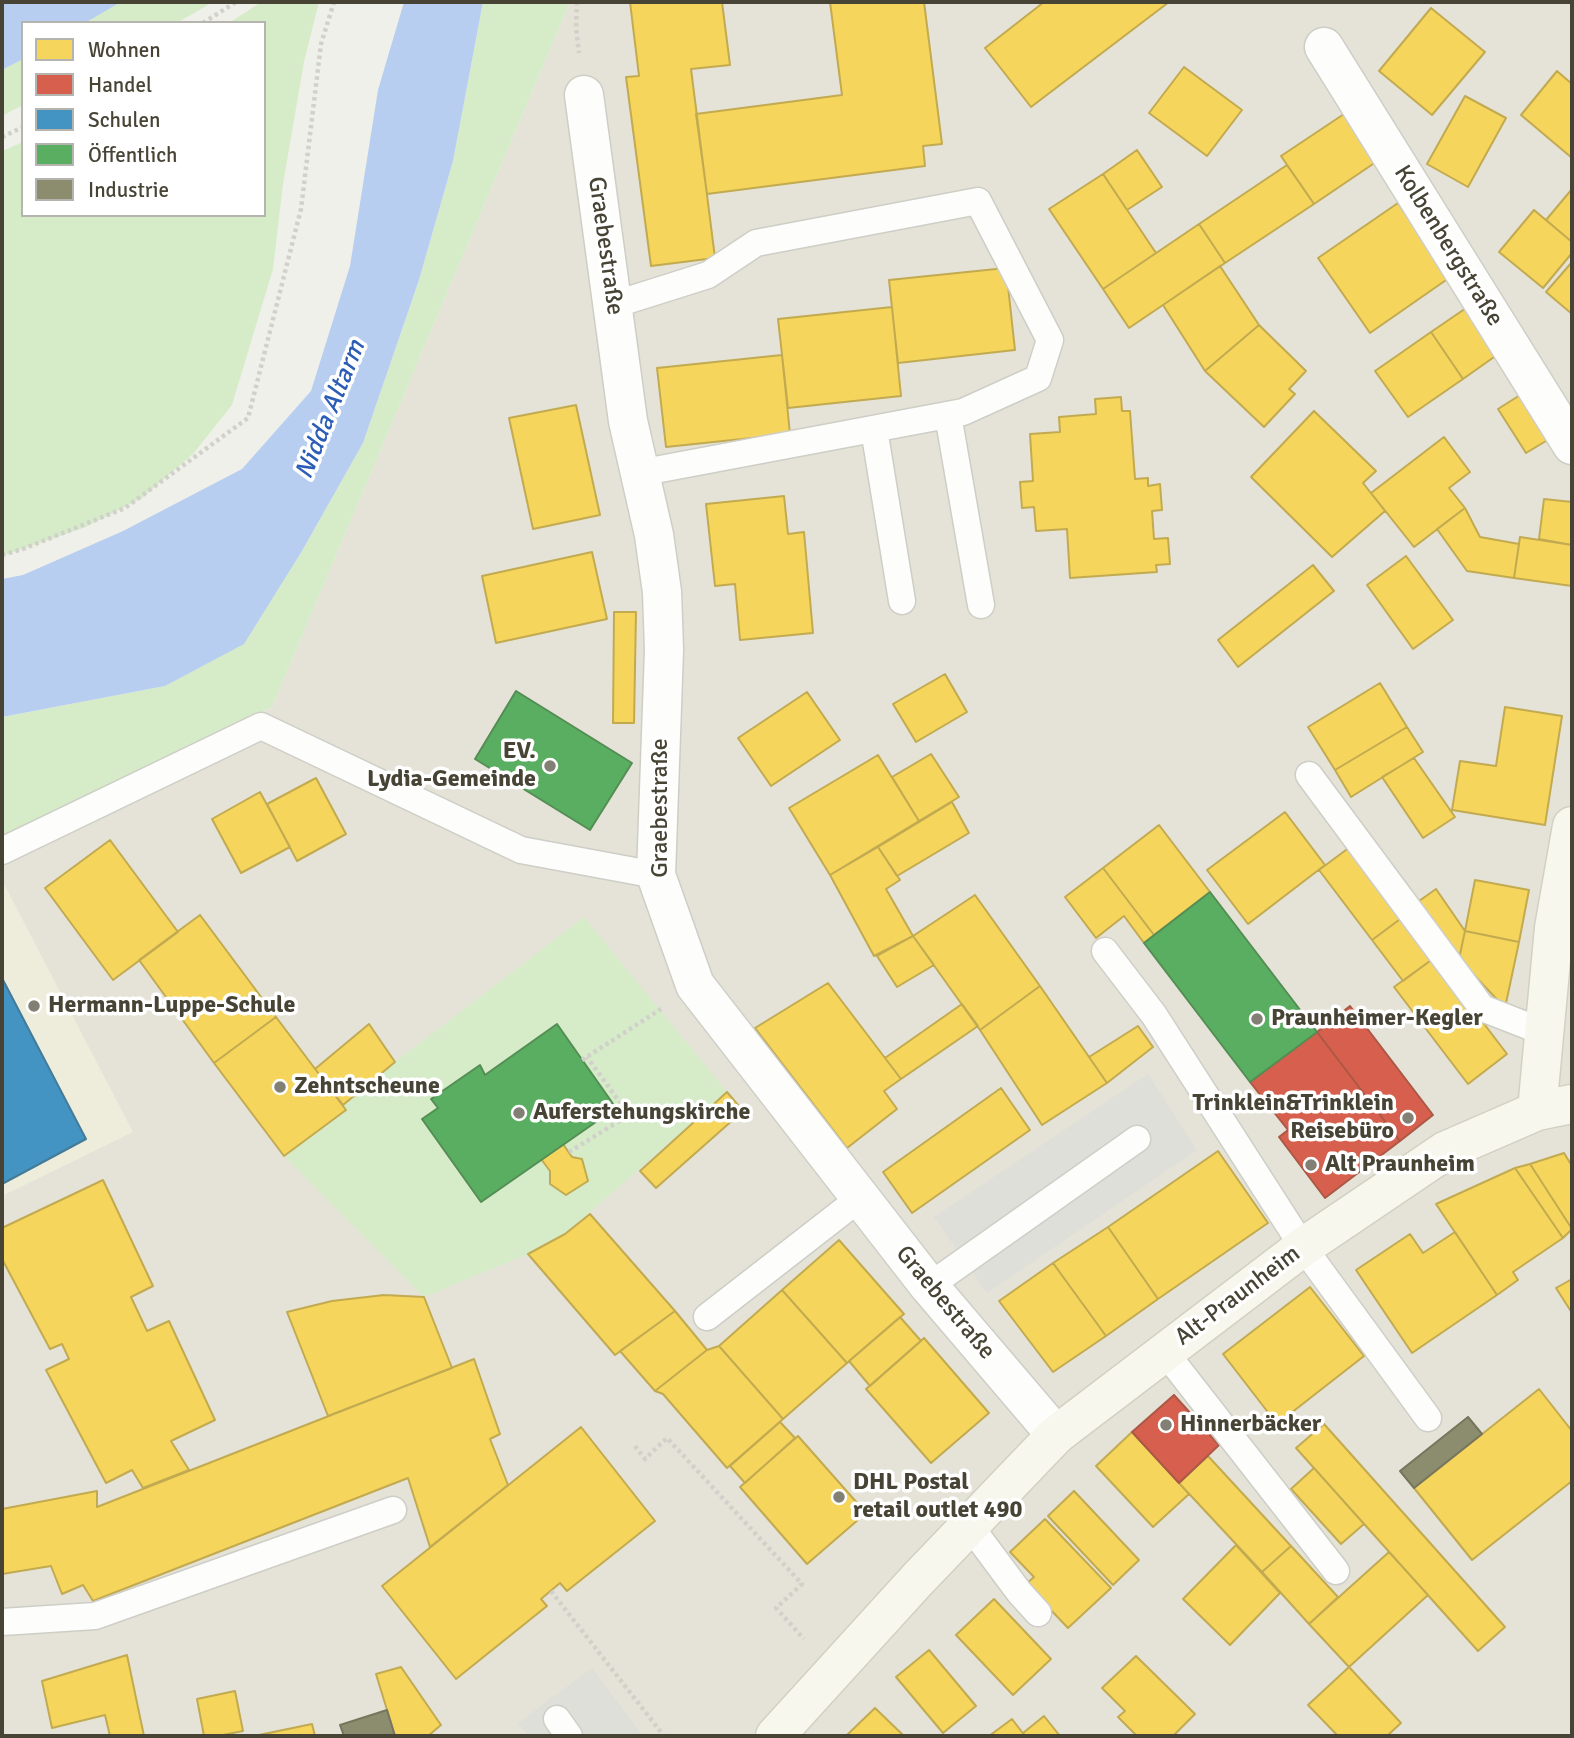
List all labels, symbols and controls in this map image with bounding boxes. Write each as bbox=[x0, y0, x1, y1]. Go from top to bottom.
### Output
legend bbox=[21, 21, 266, 217]
text: Wohnen bbox=[88, 37, 161, 63]
text: Handel bbox=[88, 72, 152, 98]
text: Schulen bbox=[88, 107, 160, 133]
text: Öffentlich bbox=[88, 142, 178, 168]
street label: Kolbenbergstraße bbox=[1387, 160, 1509, 332]
street label: Graebestraße bbox=[581, 175, 629, 317]
text: Industrie bbox=[88, 177, 169, 203]
water label: Nidda Altarm bbox=[289, 336, 373, 484]
place label: EV. Lydia-Gemeinde bbox=[367, 738, 536, 794]
street label: Graebestraße bbox=[647, 738, 675, 878]
marker: EV. Lydia-Gemeinde bbox=[542, 758, 558, 774]
place label: Hermann-Luppe-Schule bbox=[48, 992, 295, 1020]
marker: Hermann-Luppe-Schule bbox=[26, 998, 42, 1014]
place label: Praunheimer-Kegler bbox=[1271, 1005, 1483, 1033]
marker: Praunheimer-Kegler bbox=[1249, 1011, 1265, 1027]
place label: Zehntscheune bbox=[294, 1073, 440, 1101]
marker: Zehntscheune bbox=[272, 1079, 288, 1095]
place label: Trinklein&Trinklein Reisebüro bbox=[1192, 1090, 1394, 1146]
place label: Auferstehungskirche bbox=[533, 1099, 750, 1127]
marker: Auferstehungskirche bbox=[511, 1105, 527, 1121]
marker: Trinklein&Trinklein Reisebüro bbox=[1400, 1110, 1416, 1126]
place label: Alt Praunheim bbox=[1325, 1151, 1475, 1179]
marker: Alt Praunheim bbox=[1303, 1157, 1319, 1173]
street label: Graebestraße bbox=[889, 1240, 1001, 1366]
street label: Alt-Praunheim bbox=[1170, 1240, 1306, 1352]
place label: Hinnerbäcker bbox=[1180, 1411, 1321, 1439]
marker: Hinnerbäcker bbox=[1158, 1417, 1174, 1433]
place label: DHL Postal retail outlet 490 bbox=[853, 1469, 1022, 1525]
marker: DHL Postal retail outlet 490 bbox=[831, 1489, 847, 1505]

